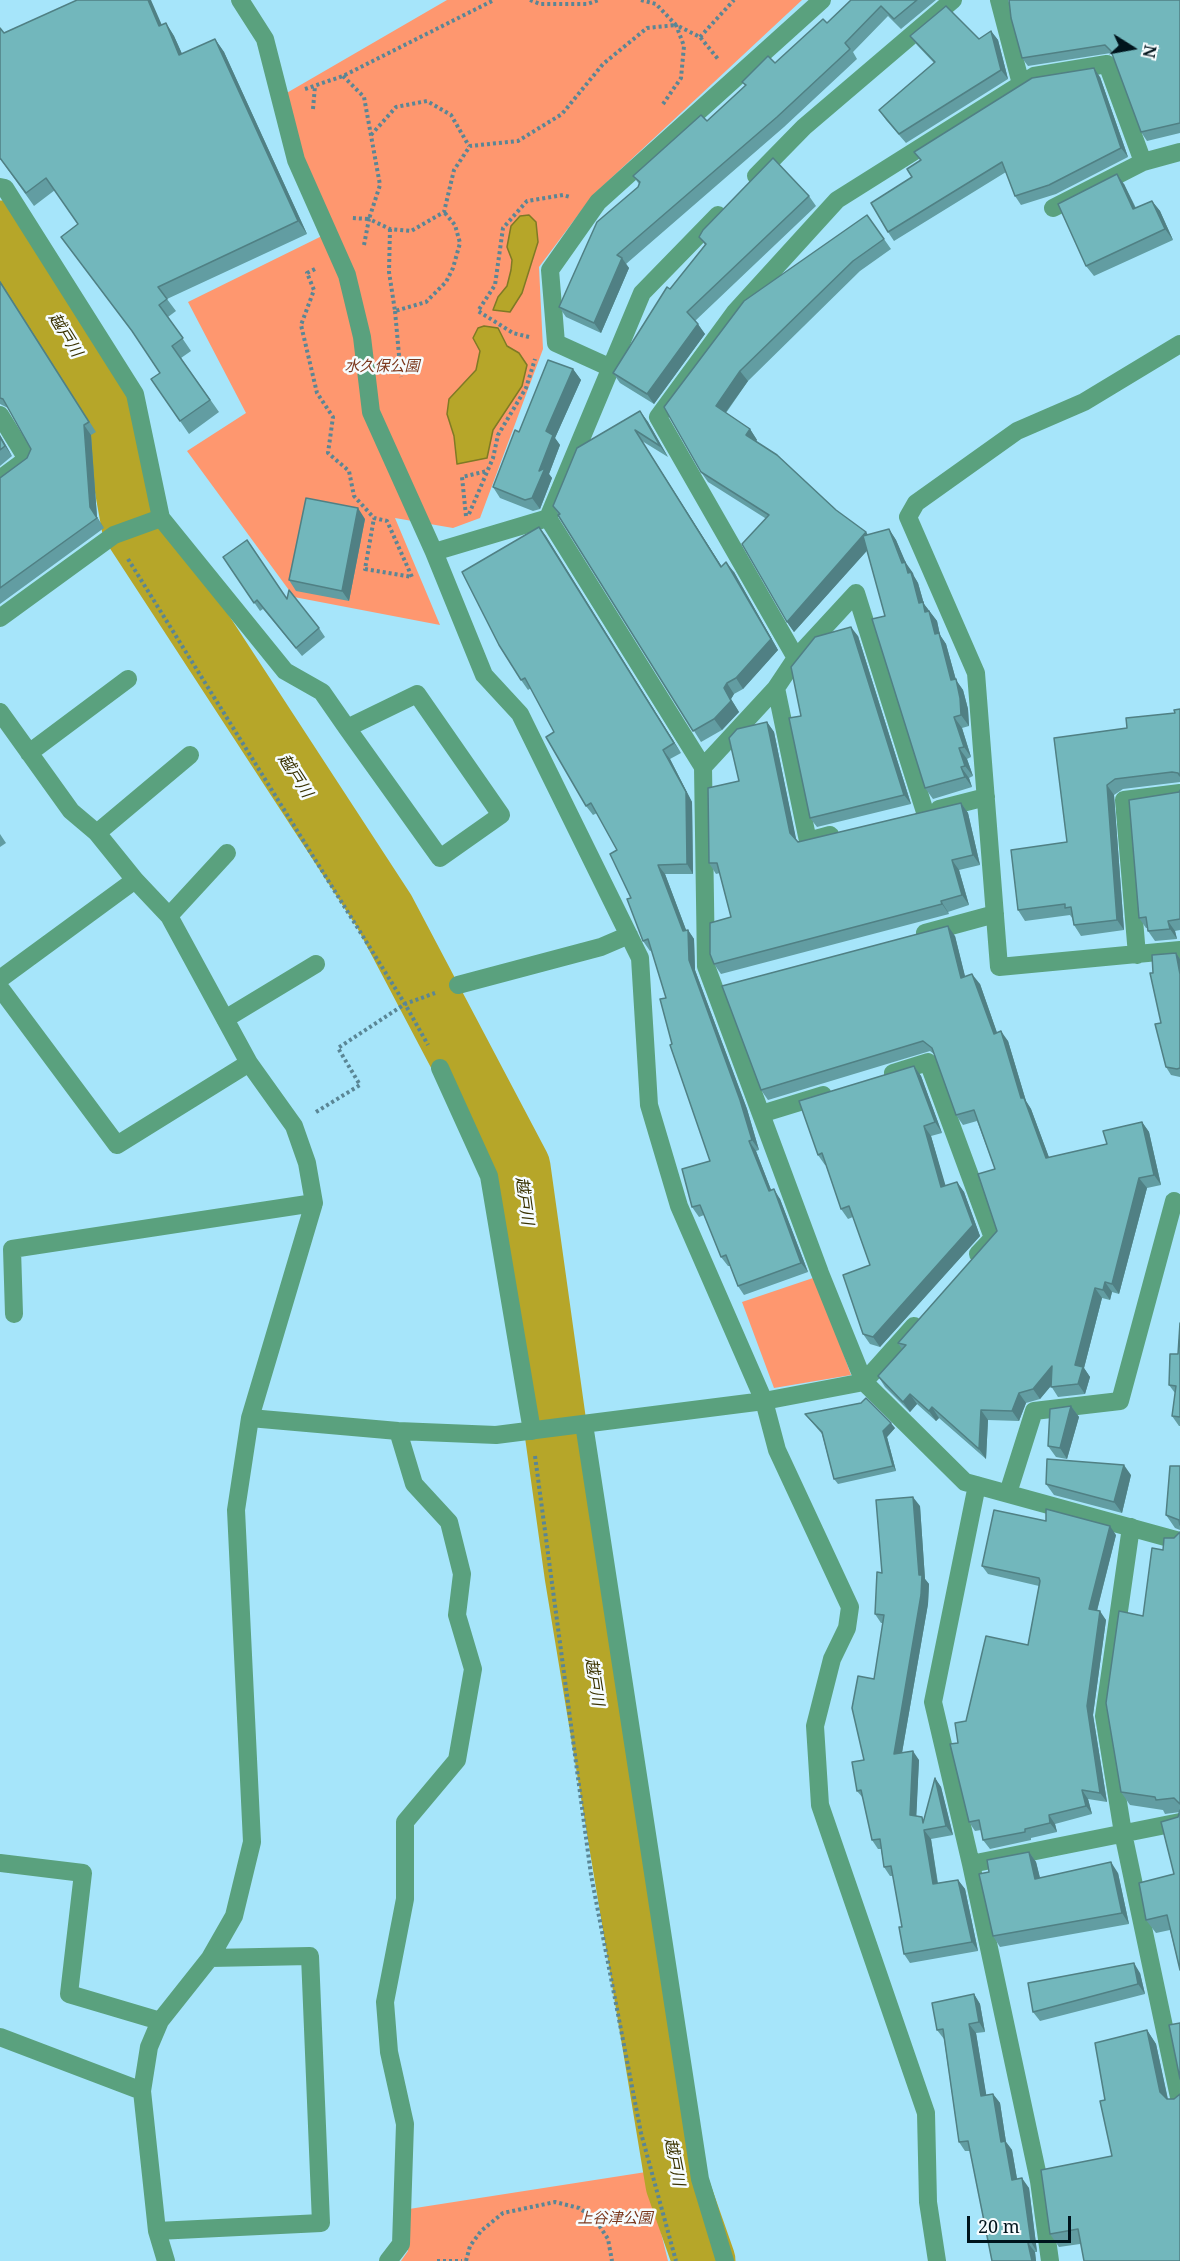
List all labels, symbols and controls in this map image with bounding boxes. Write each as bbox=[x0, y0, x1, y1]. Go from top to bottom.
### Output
north arrow bbox=[1102, 18, 1162, 78]
text: N bbox=[1138, 43, 1162, 60]
water label: 越戸川 bbox=[44, 310, 86, 360]
park label: 水久保公園 bbox=[345, 358, 419, 376]
water label: 越戸川 bbox=[274, 751, 316, 801]
water label: 越戸川 bbox=[511, 1176, 537, 1226]
water label: 越戸川 bbox=[581, 1657, 607, 1707]
water label: 越戸川 bbox=[660, 2137, 688, 2187]
scale bar bbox=[970, 2204, 1074, 2242]
park label: 上谷津公園 bbox=[578, 2210, 652, 2228]
text: 20 m bbox=[978, 2214, 1020, 2238]

